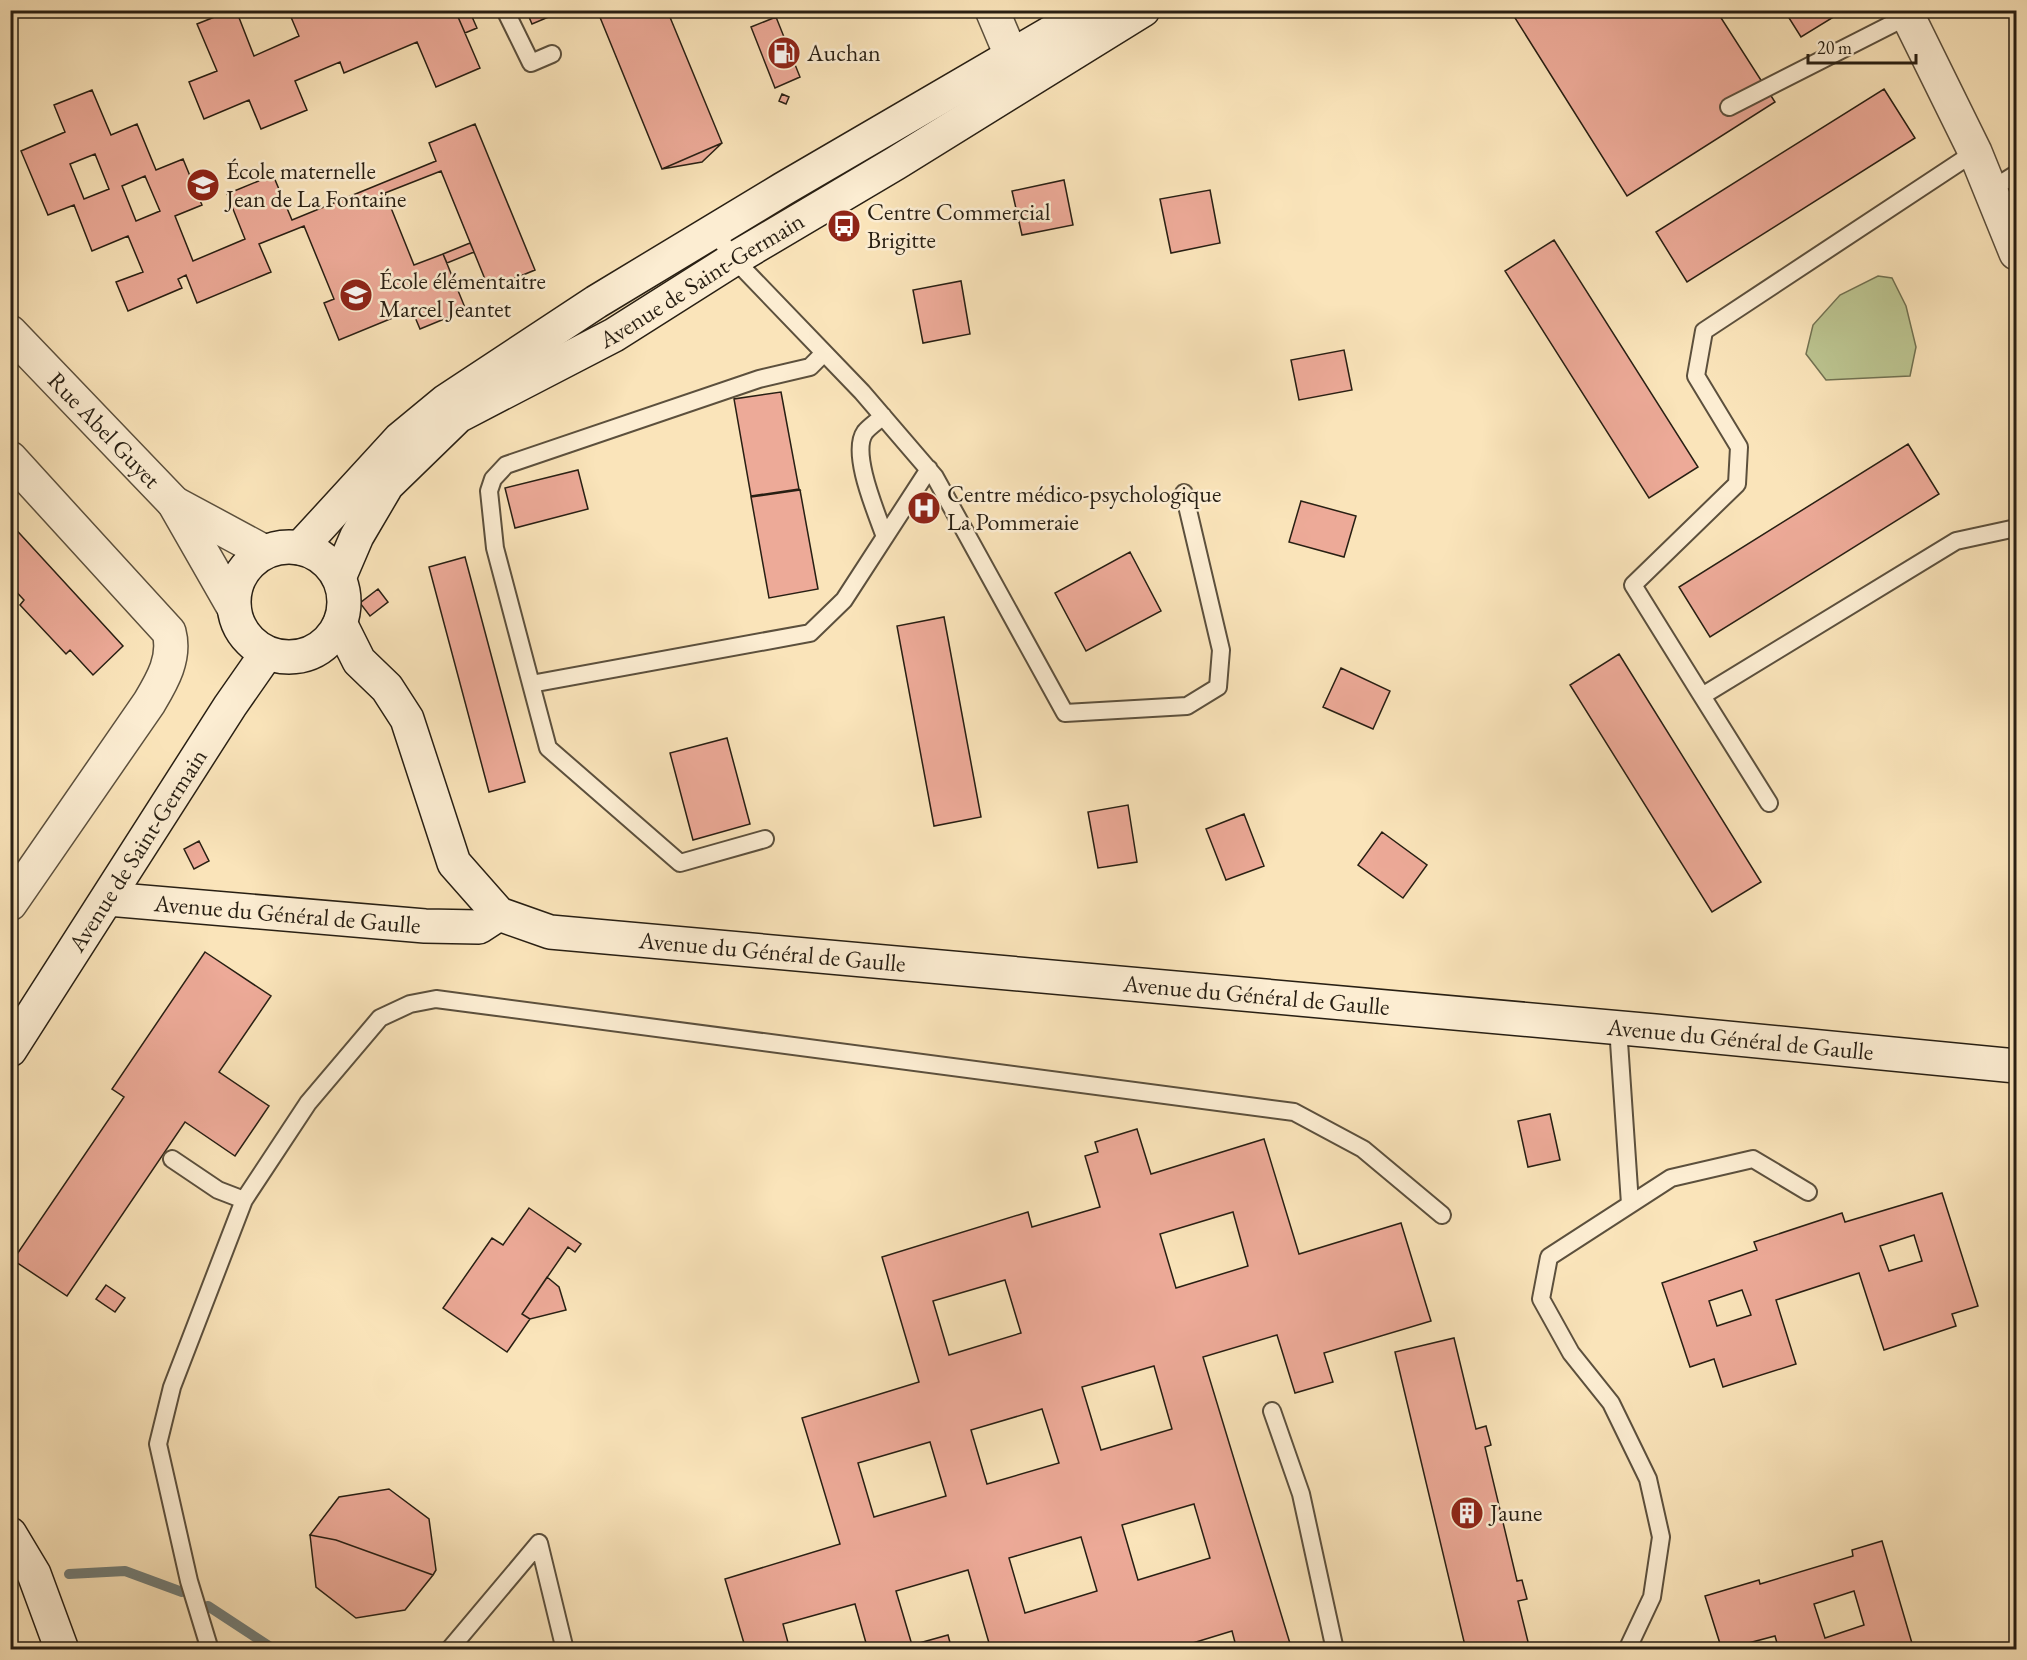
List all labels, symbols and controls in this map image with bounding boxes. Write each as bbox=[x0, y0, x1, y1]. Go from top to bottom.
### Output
scale bar bbox=[1808, 27, 1916, 65]
fuel station icon: Auchan bbox=[766, 35, 802, 71]
text: 20 m bbox=[1817, 36, 1852, 59]
place label: Auchan bbox=[806, 37, 881, 68]
place label: École maternelle Jean de La Fontaine bbox=[224, 155, 406, 214]
school or university icon: École maternelle Jean de La Fontaine bbox=[185, 167, 221, 203]
place label: Centre Commercial Brigitte bbox=[867, 196, 1051, 255]
street label: Avenue de Saint-Germain bbox=[593, 205, 810, 355]
bus stop icon: Centre Commercial Brigitte bbox=[826, 208, 862, 244]
place label: École élémentaitre Marcel Jeantet bbox=[379, 265, 546, 324]
school or university icon: École élémentaitre Marcel Jeantet bbox=[338, 277, 374, 313]
street label: Rue Abel Guyet bbox=[41, 365, 168, 495]
place label: Centre médico-psychologique La Pommeraie bbox=[947, 478, 1221, 537]
hospital icon: Centre médico-psychologique La Pommeraie bbox=[906, 490, 942, 526]
street label: Avenue de Saint-Germain bbox=[60, 742, 214, 958]
street label: Avenue du Général de Gaulle bbox=[152, 887, 422, 941]
street label: Avenue du Général de Gaulle bbox=[637, 924, 907, 979]
street label: Avenue du Général de Gaulle bbox=[1121, 967, 1391, 1022]
street label: Avenue du Général de Gaulle bbox=[1605, 1011, 1875, 1067]
building icon: Jaune bbox=[1449, 1495, 1485, 1531]
place label: Jaune bbox=[1488, 1497, 1542, 1528]

